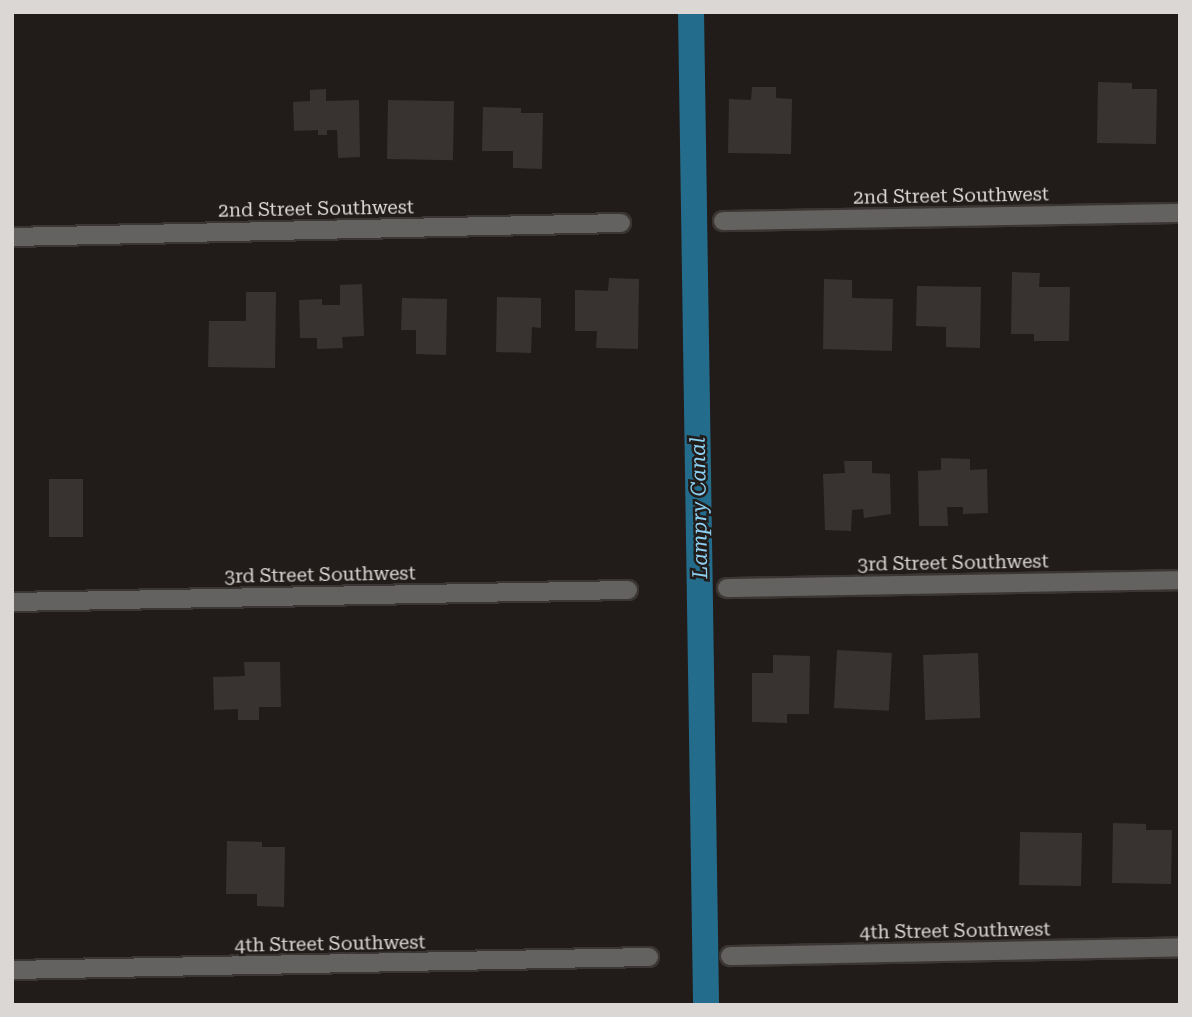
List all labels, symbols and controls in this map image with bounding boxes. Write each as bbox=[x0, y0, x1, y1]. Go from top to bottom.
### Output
street label: 2nd Street Southwest bbox=[853, 183, 1049, 209]
street label: 2nd Street Southwest bbox=[218, 196, 414, 222]
water label: Lampry Canal bbox=[685, 437, 713, 579]
street label: 3rd Street Southwest bbox=[857, 550, 1049, 576]
street label: 3rd Street Southwest bbox=[224, 562, 416, 588]
street label: 4th Street Southwest bbox=[859, 918, 1051, 944]
street label: 4th Street Southwest bbox=[234, 931, 426, 957]

